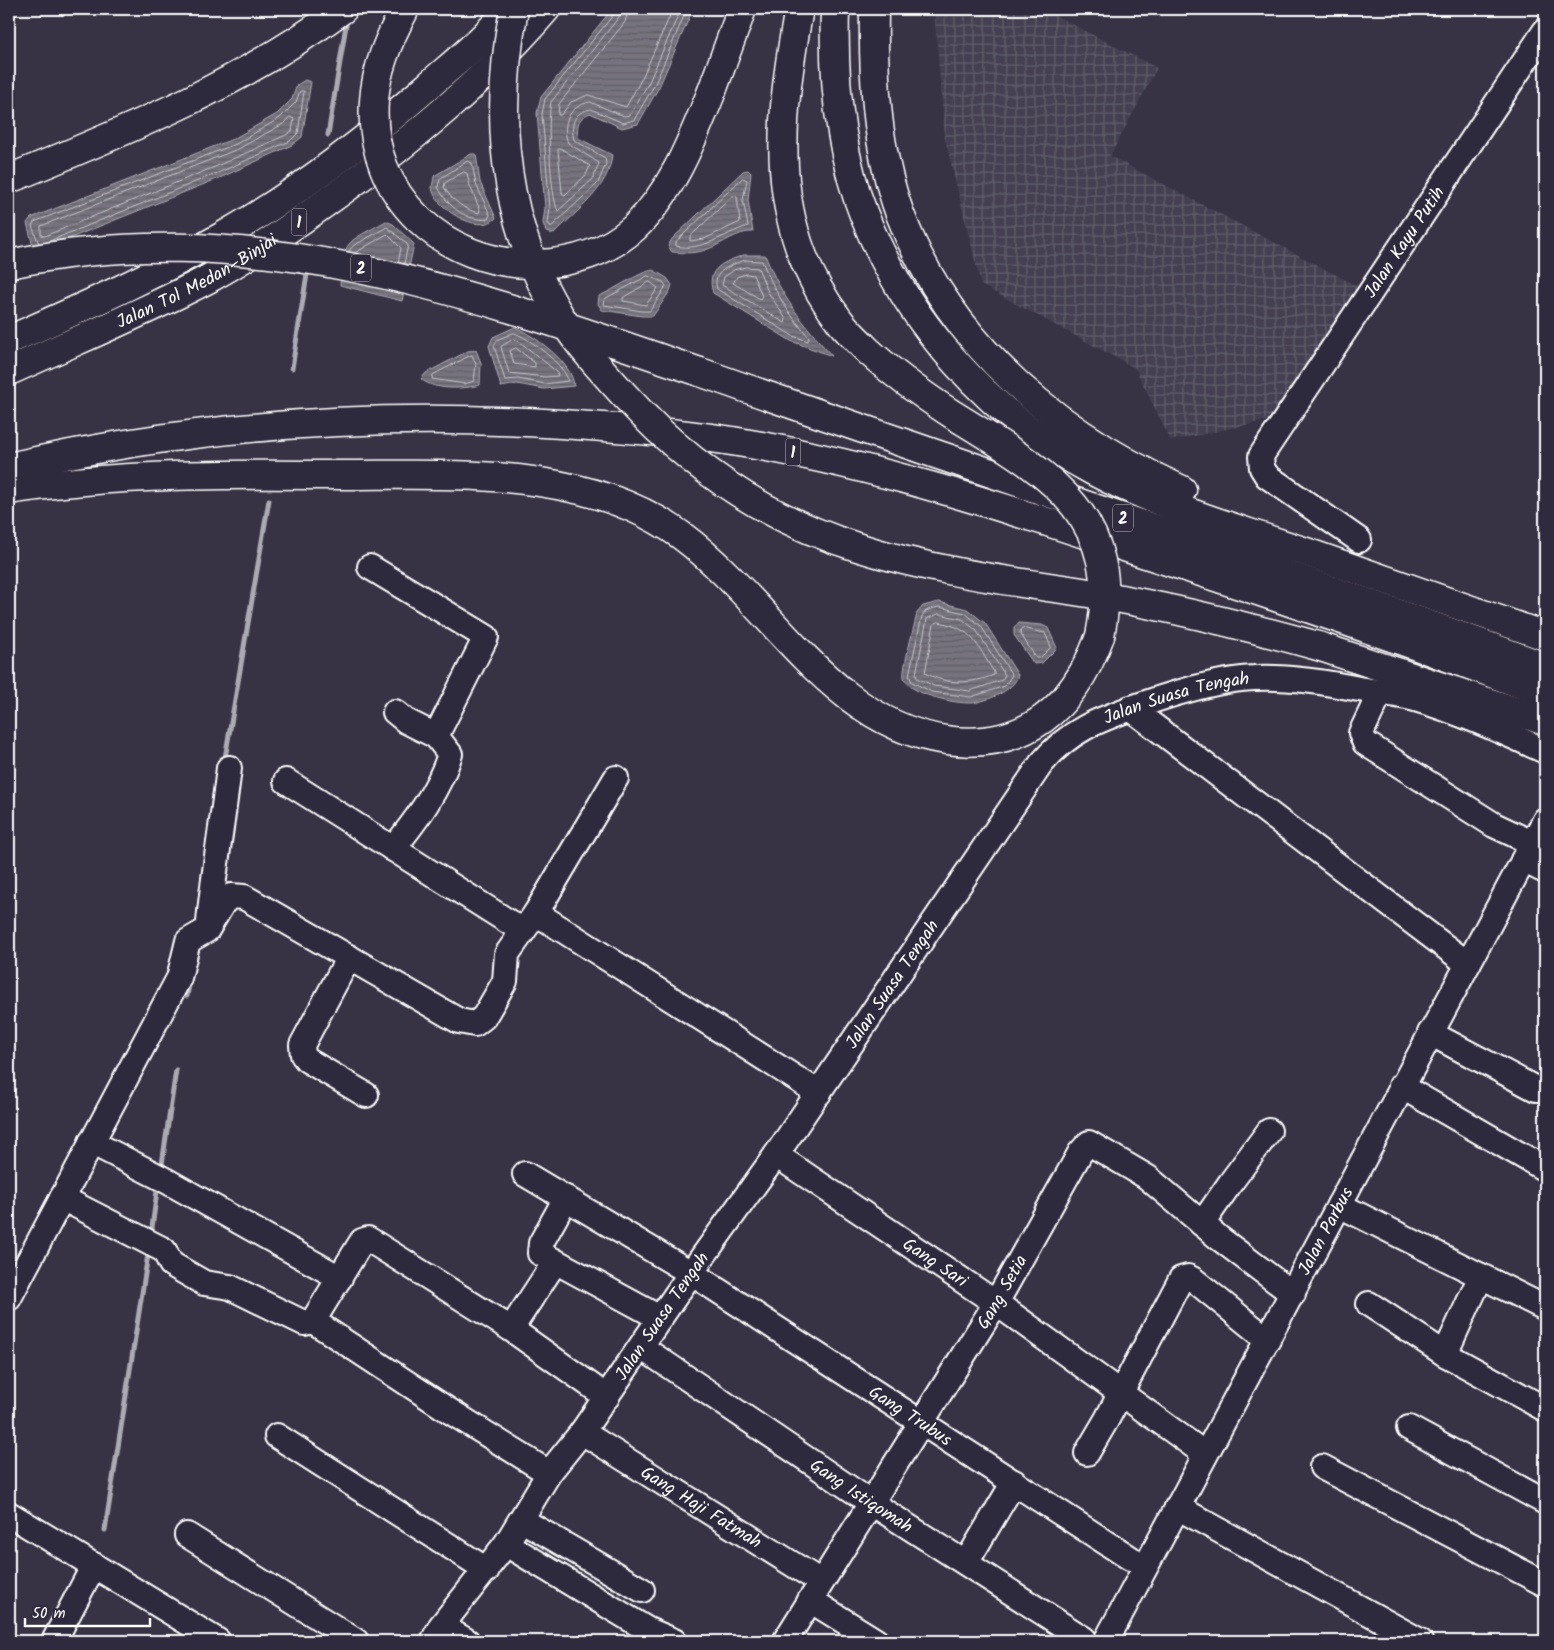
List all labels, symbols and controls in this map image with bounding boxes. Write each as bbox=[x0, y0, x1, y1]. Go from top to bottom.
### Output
street label: Jalan Kayu Putih bbox=[1357, 181, 1453, 305]
road number: 1 bbox=[292, 208, 306, 236]
street label: Jalan Tol Medan–Binjai bbox=[112, 227, 284, 337]
road number: 2 bbox=[351, 254, 371, 282]
road number: 1 bbox=[786, 438, 800, 466]
road number: 2 bbox=[1113, 504, 1133, 532]
street label: Jalan Suasa Tengah bbox=[1099, 665, 1251, 733]
street label: Jalan Suasa Tengah bbox=[839, 914, 947, 1055]
street label: Jalan Parbus bbox=[1291, 1182, 1362, 1281]
street label: Gang Sari bbox=[896, 1231, 973, 1296]
street label: Jalan Suasa Tengah bbox=[608, 1247, 718, 1387]
street label: Gang Setia bbox=[970, 1250, 1036, 1336]
street label: Gang Trubus bbox=[862, 1379, 958, 1455]
street label: Gang Istiqomah bbox=[803, 1452, 918, 1542]
street label: Gang Haji Fatmah bbox=[634, 1459, 767, 1557]
scale bar bbox=[25, 1595, 150, 1627]
text: 50 m bbox=[32, 1602, 66, 1626]

